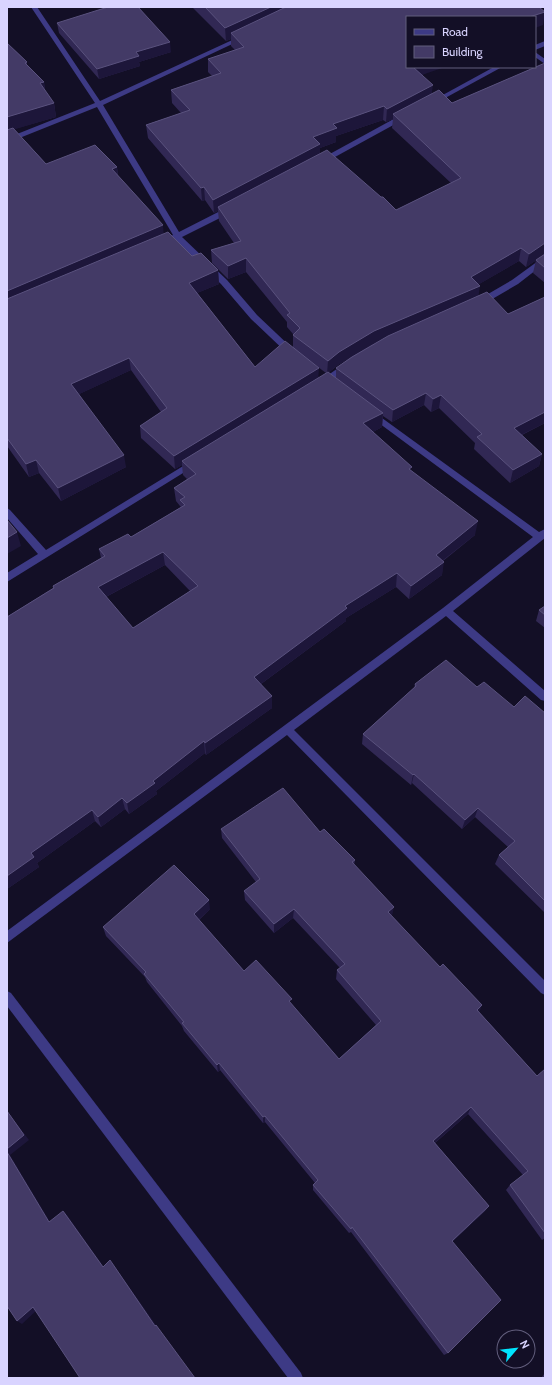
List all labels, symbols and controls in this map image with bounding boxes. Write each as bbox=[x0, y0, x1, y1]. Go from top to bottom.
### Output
legend bbox=[406, 16, 536, 68]
text: Road bbox=[442, 24, 468, 39]
text: Building bbox=[442, 44, 484, 59]
north arrow bbox=[496, 1329, 536, 1369]
text: N bbox=[517, 1338, 533, 1351]

